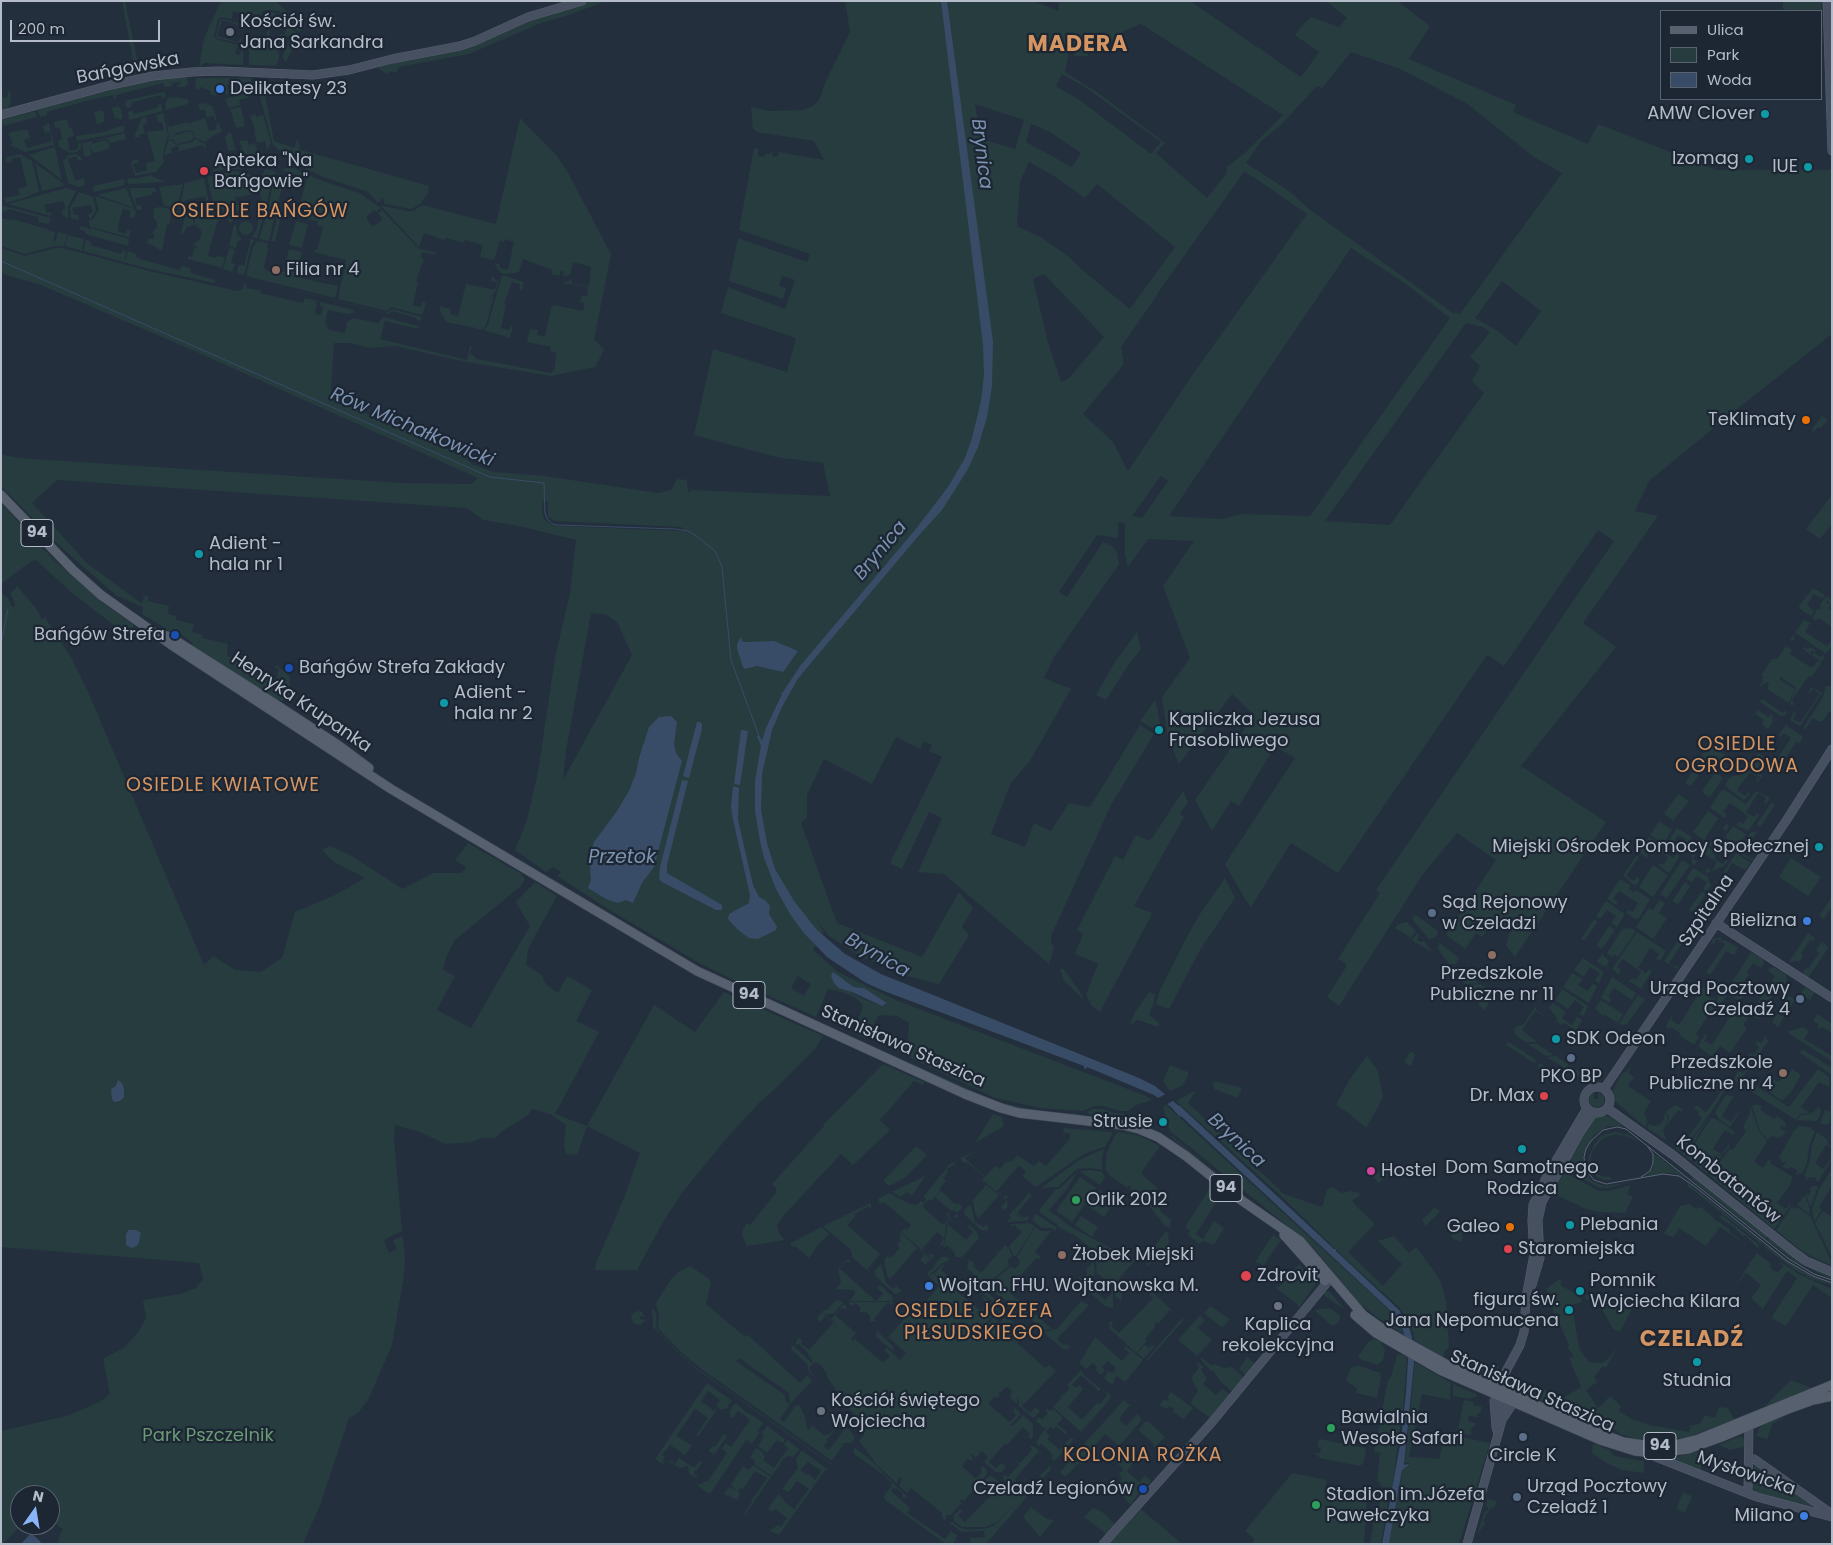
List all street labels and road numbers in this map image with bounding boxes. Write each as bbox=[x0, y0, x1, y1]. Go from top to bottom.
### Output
street label: Bańgowska bbox=[75, 48, 181, 90]
road number: 94 bbox=[21, 520, 53, 546]
street label: Henryka Krupanka bbox=[227, 648, 375, 758]
street label: Szpitalna bbox=[1675, 871, 1739, 951]
road number: 94 bbox=[733, 982, 765, 1008]
street label: Stanisława Staszica bbox=[818, 1001, 988, 1093]
street label: Kombatantów bbox=[1671, 1131, 1785, 1229]
road number: 94 bbox=[1210, 1174, 1242, 1202]
street label: Stanisława Staszica bbox=[1447, 1346, 1617, 1438]
road number: 94 bbox=[1644, 1432, 1676, 1460]
street label: Mysłowicka bbox=[1694, 1447, 1798, 1501]

